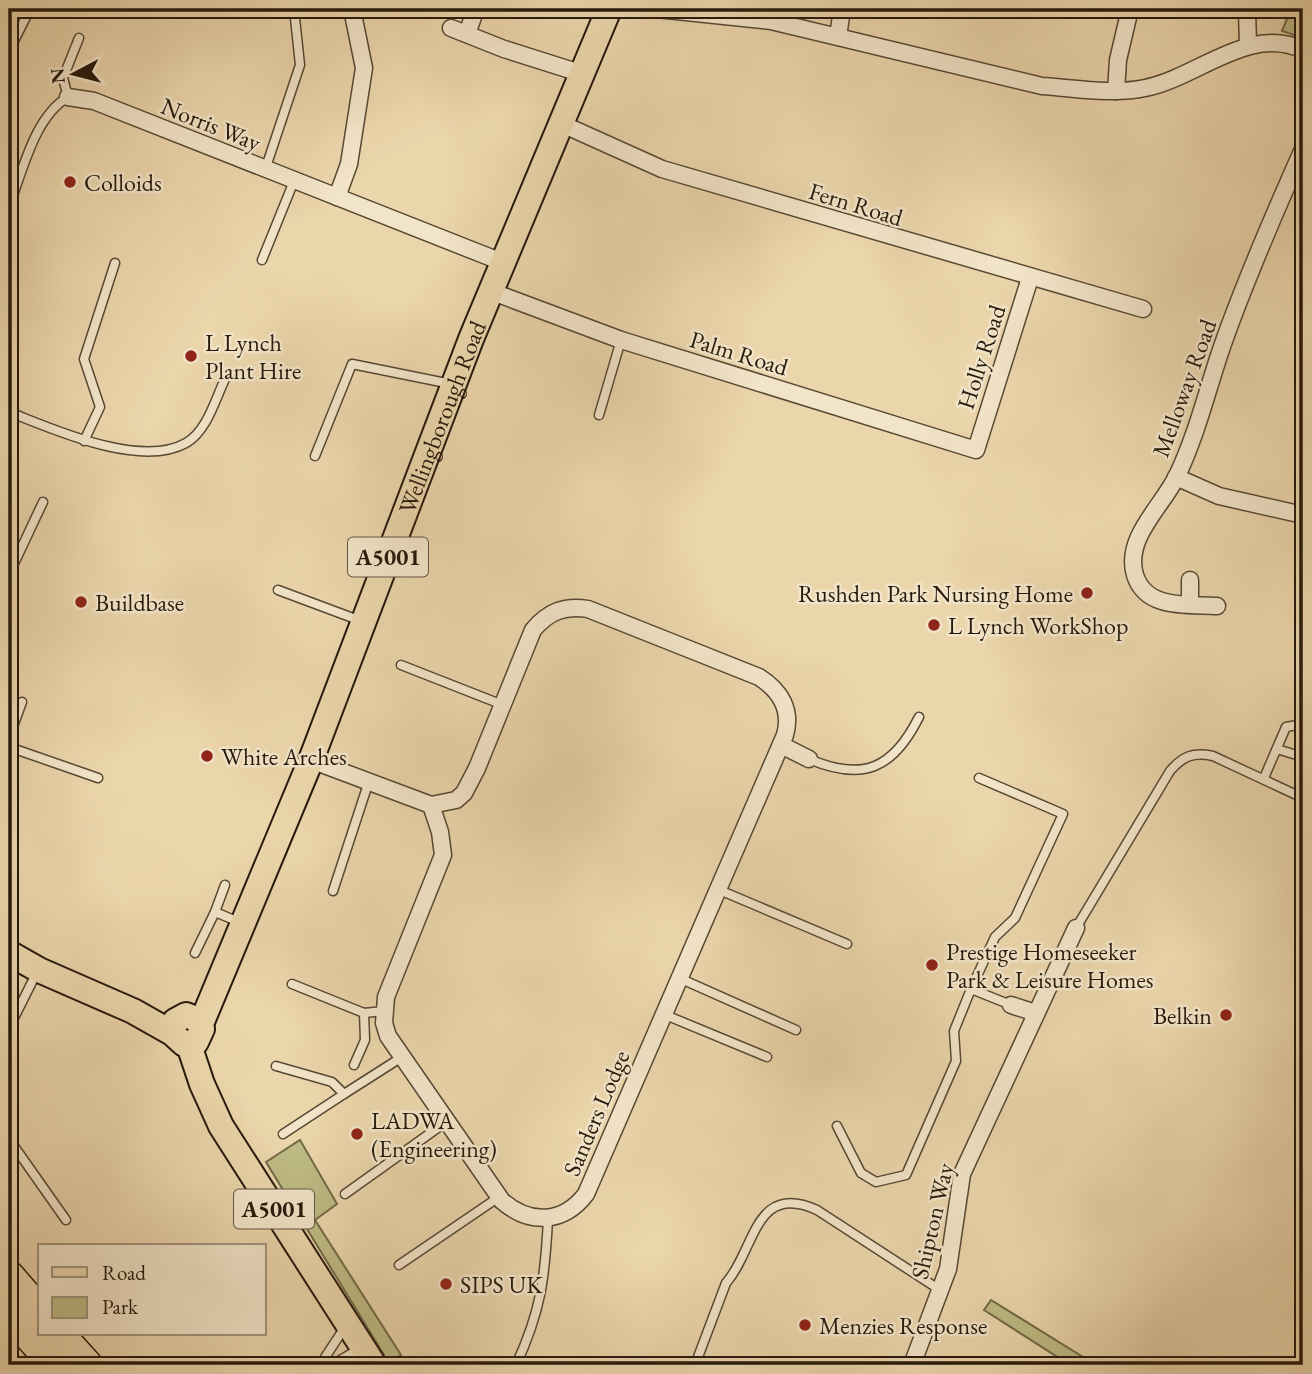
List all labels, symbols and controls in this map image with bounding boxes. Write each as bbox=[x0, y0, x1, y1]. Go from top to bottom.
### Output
north arrow bbox=[38, 38, 108, 108]
text: N bbox=[44, 66, 71, 85]
street label: Norris Way bbox=[157, 90, 266, 158]
place label: Colloids bbox=[84, 167, 162, 198]
marker: Colloids bbox=[62, 174, 78, 190]
street label: Fern Road bbox=[805, 175, 908, 233]
street label: Holly Road bbox=[950, 300, 1013, 413]
street label: Melloway Road bbox=[1145, 314, 1224, 461]
street label: Wellingborough Road bbox=[391, 315, 493, 518]
street label: Palm Road bbox=[686, 323, 793, 383]
place label: L Lynch Plant Hire bbox=[205, 327, 301, 386]
marker: L Lynch Plant Hire bbox=[183, 348, 199, 364]
road number: A5001 bbox=[348, 538, 428, 576]
place label: Rushden Park Nursing Home bbox=[798, 578, 1073, 609]
marker: Rushden Park Nursing Home bbox=[1079, 585, 1095, 601]
place label: Buildbase bbox=[95, 587, 184, 618]
marker: Buildbase bbox=[73, 594, 89, 610]
place label: L Lynch WorkShop bbox=[948, 610, 1128, 641]
marker: L Lynch WorkShop bbox=[926, 617, 942, 633]
place label: White Arches bbox=[221, 741, 347, 772]
marker: White Arches bbox=[199, 748, 215, 764]
place label: Prestige Homeseeker Park & Leisure Homes bbox=[946, 936, 1154, 995]
marker: Prestige Homeseeker Park & Leisure Homes bbox=[924, 957, 940, 973]
place label: Belkin bbox=[1153, 1000, 1212, 1031]
marker: Belkin bbox=[1218, 1007, 1234, 1023]
street label: Sanders Lodge bbox=[556, 1046, 636, 1180]
place label: LADWA (Engineering) bbox=[371, 1105, 497, 1164]
marker: LADWA (Engineering) bbox=[349, 1126, 365, 1142]
street label: Shipton Way bbox=[904, 1159, 961, 1282]
road number: A5001 bbox=[234, 1190, 314, 1228]
legend bbox=[38, 1244, 266, 1336]
text: Road bbox=[102, 1259, 146, 1286]
place label: SIPS UK bbox=[460, 1269, 543, 1300]
marker: SIPS UK bbox=[438, 1276, 454, 1292]
text: Park bbox=[102, 1293, 139, 1320]
place label: Menzies Response bbox=[819, 1310, 987, 1341]
marker: Menzies Response bbox=[797, 1317, 813, 1333]

